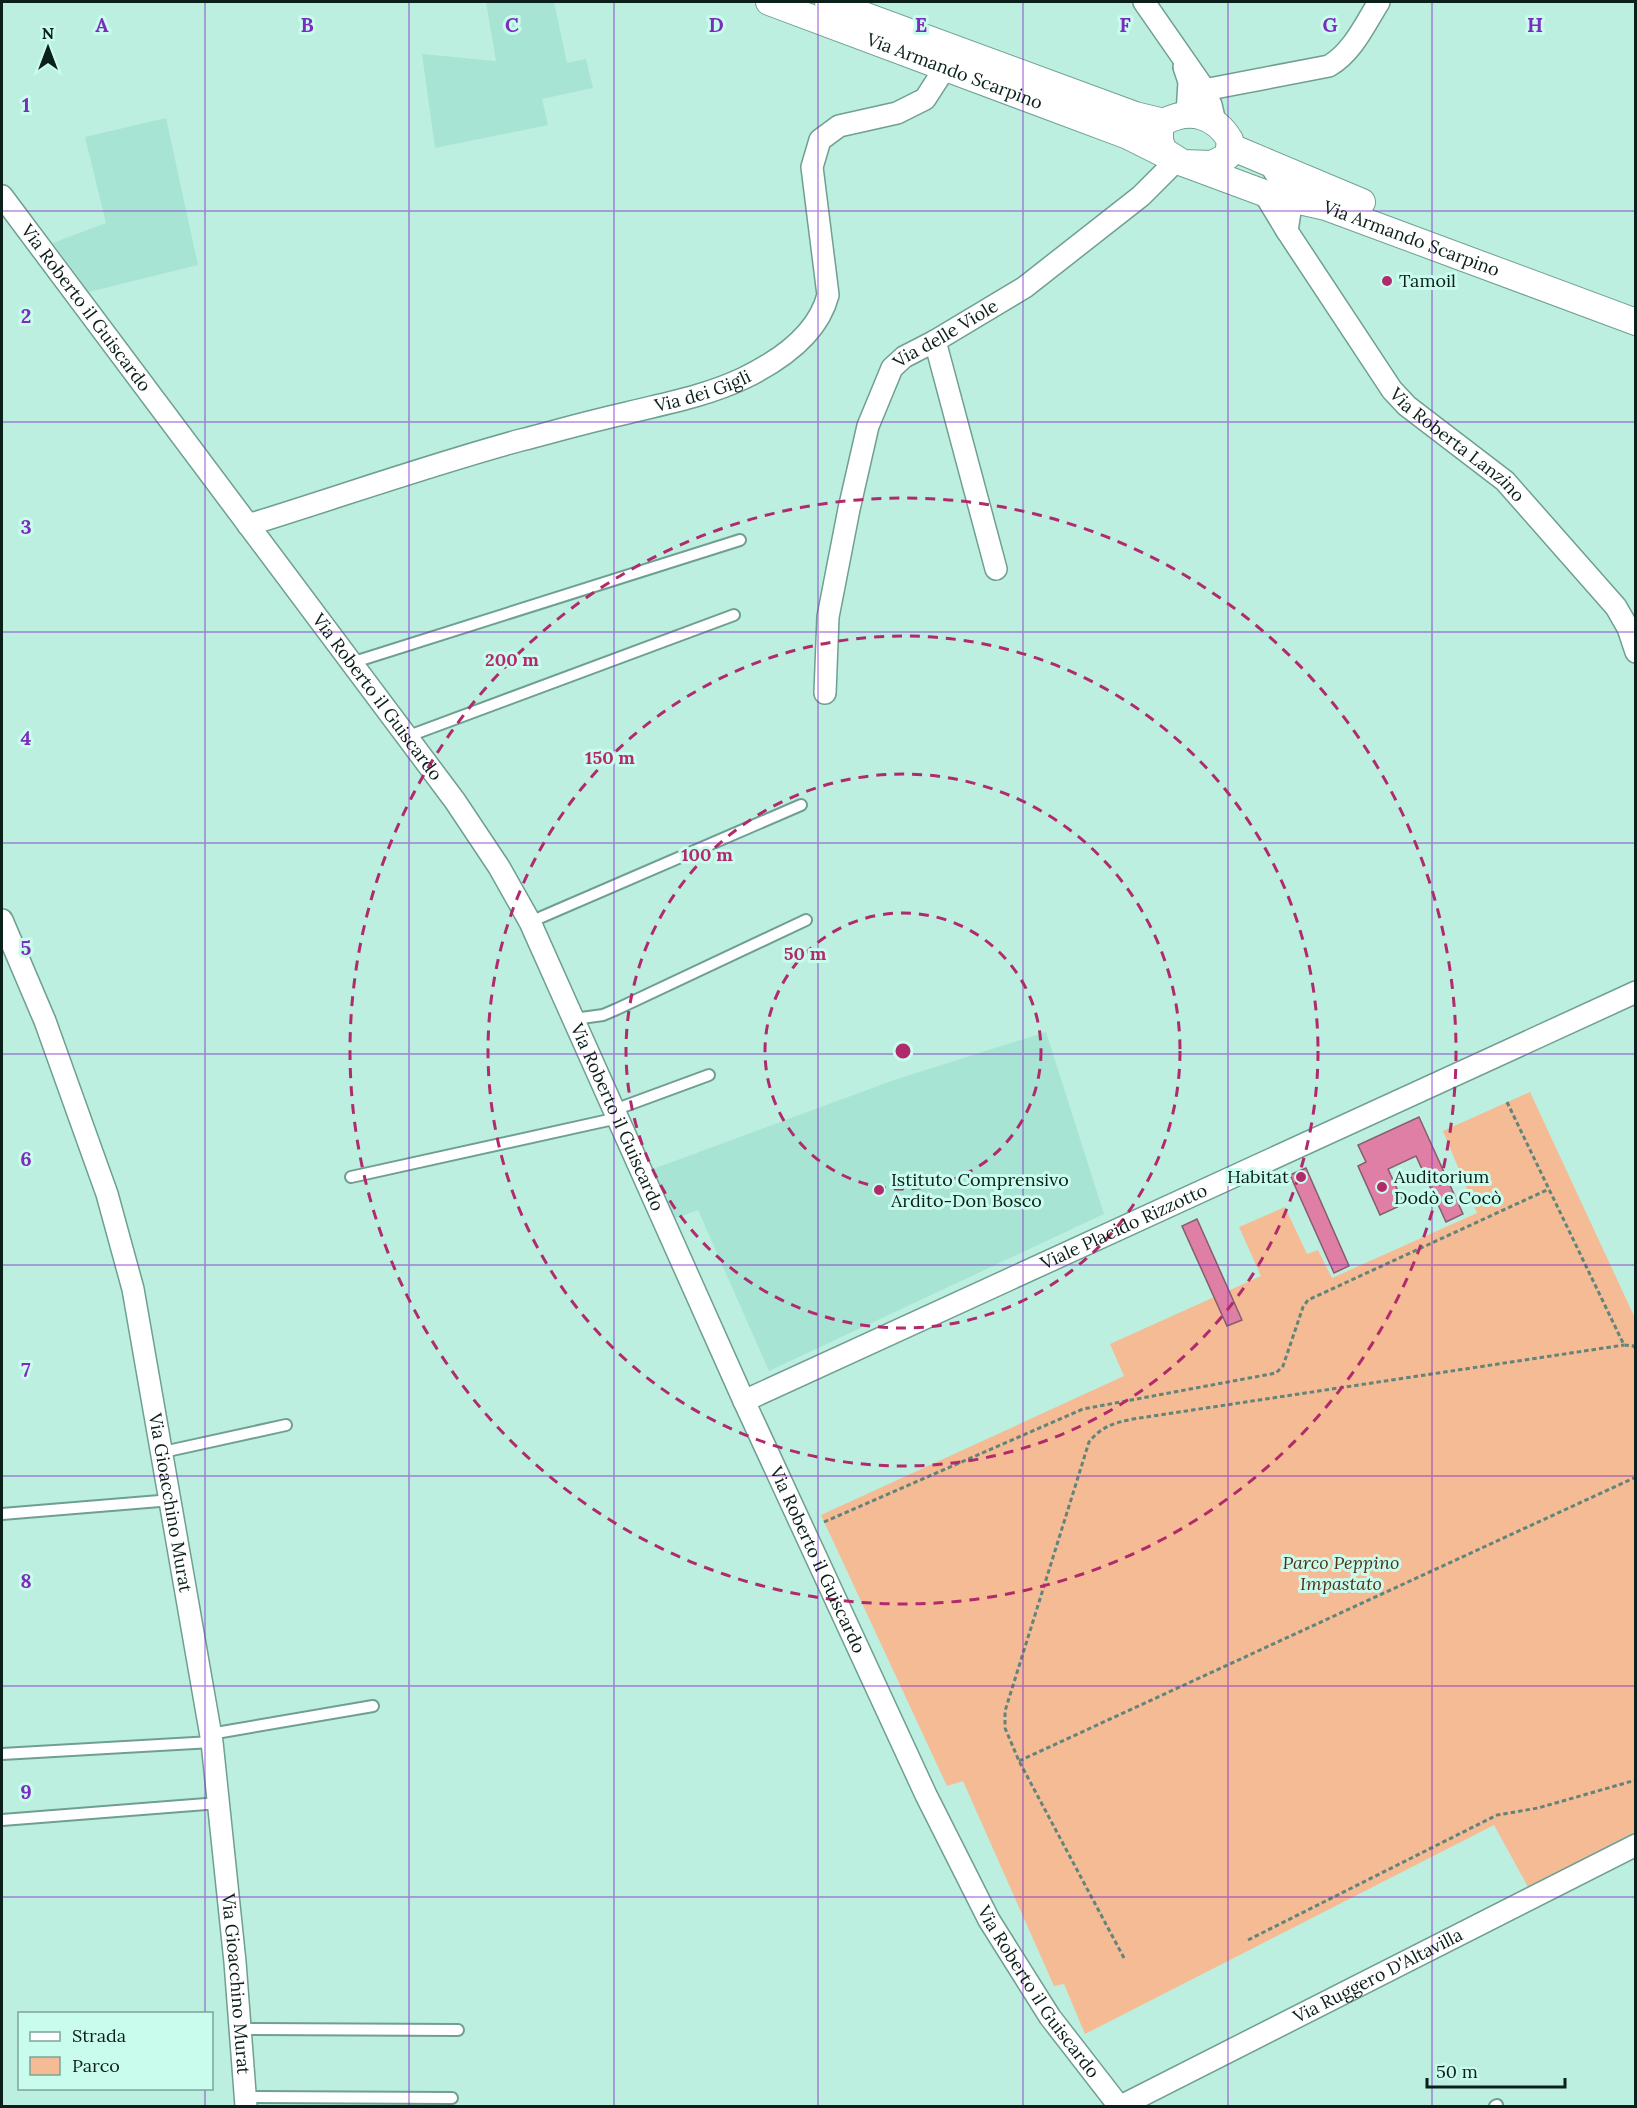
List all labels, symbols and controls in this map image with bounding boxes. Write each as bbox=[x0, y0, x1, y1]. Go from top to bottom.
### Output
text: A bbox=[95, 12, 109, 37]
text: B bbox=[300, 12, 314, 37]
text: C bbox=[505, 12, 519, 37]
text: D bbox=[708, 12, 724, 37]
text: E bbox=[915, 12, 927, 37]
text: F bbox=[1119, 12, 1131, 37]
text: G bbox=[1322, 12, 1338, 37]
text: H bbox=[1527, 12, 1543, 37]
north arrow bbox=[18, 18, 78, 78]
text: N bbox=[42, 23, 54, 43]
street label: Via Armando Scarpino bbox=[863, 27, 1046, 114]
text: 1 bbox=[22, 92, 30, 117]
street label: Via Armando Scarpino bbox=[1319, 195, 1503, 281]
street label: Via Roberto il Guiscardo bbox=[16, 219, 156, 396]
place label: Tamoil bbox=[1399, 269, 1456, 292]
marker: Tamoil bbox=[1380, 274, 1394, 288]
street label: Via delle Viole bbox=[887, 294, 1002, 373]
text: 2 bbox=[21, 303, 31, 328]
street label: Via dei Gigli bbox=[651, 364, 755, 417]
street label: Via Roberta Lanzino bbox=[1384, 382, 1530, 506]
text: 3 bbox=[20, 514, 32, 539]
street label: Via Roberto il Guiscardo bbox=[307, 608, 448, 785]
text: 200 m bbox=[485, 648, 539, 671]
text: 4 bbox=[21, 725, 32, 750]
text: 150 m bbox=[585, 746, 635, 769]
text: 100 m bbox=[681, 843, 733, 866]
text: 5 bbox=[21, 935, 32, 960]
text: 50 m bbox=[784, 942, 827, 965]
street label: Via Roberto il Guiscardo bbox=[565, 1019, 670, 1214]
centre of rings bbox=[893, 1041, 913, 1061]
text: 6 bbox=[20, 1146, 32, 1171]
place label: Habitat bbox=[1227, 1165, 1289, 1188]
place label: Auditorium Dodò e Cocò bbox=[1393, 1165, 1502, 1209]
place label: Istituto Comprensivo Ardito-Don Bosco bbox=[890, 1168, 1069, 1212]
marker: Habitat bbox=[1294, 1170, 1308, 1184]
street label: Viale Placido Rizzotto bbox=[1036, 1178, 1211, 1275]
marker: Auditorium Dodò e Cocò bbox=[1375, 1180, 1389, 1194]
marker: Istituto Comprensivo Ardito-Don Bosco bbox=[872, 1183, 886, 1197]
text: 7 bbox=[21, 1357, 31, 1382]
street label: Via Gioacchino Murat bbox=[144, 1410, 198, 1594]
street label: Via Roberto il Guiscardo bbox=[764, 1462, 871, 1657]
park label: Parco Peppino Impastato bbox=[1283, 1551, 1399, 1595]
text: 8 bbox=[20, 1568, 32, 1593]
text: 9 bbox=[20, 1779, 32, 1804]
street label: Via Gioacchino Murat bbox=[217, 1891, 256, 2075]
street label: Via Roberto il Guiscardo bbox=[972, 1901, 1105, 2082]
street label: Via Ruggero D'Altavilla bbox=[1288, 1923, 1466, 2028]
legend bbox=[18, 2012, 213, 2090]
text: Strada bbox=[72, 2024, 126, 2047]
scale bar bbox=[1427, 2051, 1565, 2089]
text: Parco bbox=[72, 2054, 120, 2077]
text: 50 m bbox=[1436, 2060, 1478, 2083]

